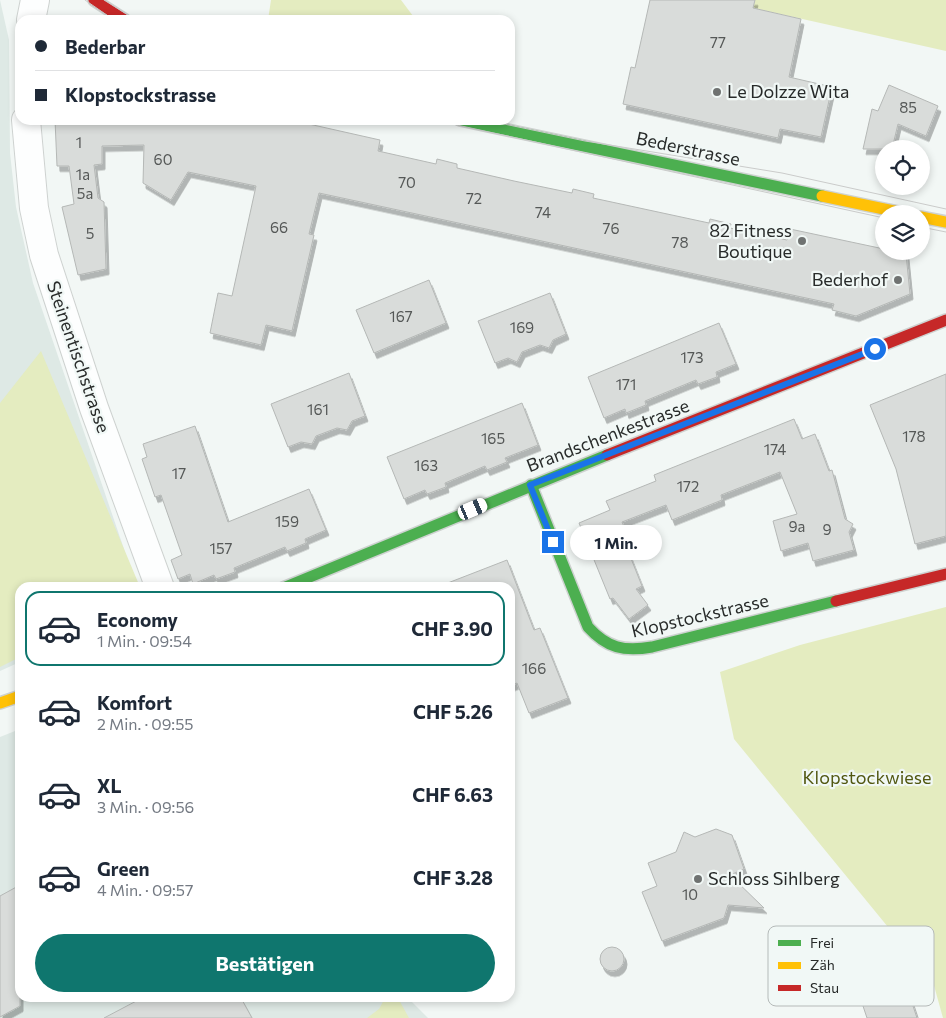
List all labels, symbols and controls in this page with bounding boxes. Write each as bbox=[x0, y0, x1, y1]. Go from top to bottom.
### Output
house number: 77 bbox=[710, 33, 726, 51]
text: Bederbar bbox=[65, 35, 146, 58]
place label: Le Dolzze Wita bbox=[727, 80, 849, 102]
text: Klopstockstrasse bbox=[65, 83, 216, 106]
marker: Le Dolzze Wita bbox=[711, 86, 723, 98]
house number: 85 bbox=[899, 98, 917, 116]
street label: Bederstrasse bbox=[634, 126, 742, 170]
house number: 1 bbox=[76, 133, 82, 151]
map controls bbox=[875, 140, 930, 260]
button: locate bbox=[875, 140, 930, 195]
house number: 60 bbox=[154, 150, 172, 168]
house number: 1a bbox=[76, 165, 90, 183]
house number: 70 bbox=[398, 173, 416, 191]
house number: 5a bbox=[77, 184, 93, 202]
house number: 72 bbox=[466, 189, 482, 207]
house number: 74 bbox=[535, 203, 551, 221]
button: layers bbox=[875, 205, 930, 260]
house number: 66 bbox=[270, 218, 288, 236]
house number: 76 bbox=[603, 219, 619, 237]
place label: 82 Fitness Boutique bbox=[709, 219, 792, 262]
house number: 5 bbox=[86, 224, 94, 242]
house number: 78 bbox=[672, 233, 688, 251]
marker: 82 Fitness Boutique bbox=[796, 235, 808, 247]
place label: Bederhof bbox=[812, 268, 889, 290]
marker: Bederhof bbox=[892, 274, 904, 286]
street label: Steinentischstrasse bbox=[43, 278, 115, 435]
house number: 167 bbox=[389, 307, 413, 325]
house number: 169 bbox=[510, 318, 534, 336]
route start bbox=[864, 338, 886, 360]
house number: 173 bbox=[681, 348, 703, 366]
house number: 171 bbox=[616, 375, 636, 393]
street label: Brandschenkestrasse bbox=[523, 394, 692, 476]
house number: 161 bbox=[307, 400, 329, 418]
house number: 178 bbox=[902, 427, 926, 445]
house number: 165 bbox=[481, 429, 505, 447]
house number: 174 bbox=[764, 440, 786, 458]
house number: 163 bbox=[414, 456, 438, 474]
house number: 17 bbox=[172, 464, 186, 482]
house number: 172 bbox=[677, 477, 699, 495]
car bbox=[456, 496, 489, 522]
house number: 159 bbox=[275, 512, 299, 530]
house number: 9a bbox=[789, 517, 805, 535]
house number: 9 bbox=[822, 520, 832, 538]
callout: 1 Min. bbox=[570, 524, 663, 560]
route end bbox=[542, 531, 564, 553]
text: 1 Min. bbox=[594, 533, 638, 552]
house number: 157 bbox=[210, 539, 233, 557]
street label: Klopstockstrasse bbox=[629, 589, 771, 642]
icon: car bbox=[37, 606, 82, 651]
text: Economy bbox=[97, 608, 178, 631]
text: CHF 3.90 bbox=[411, 617, 493, 640]
text: 1 Min. · 09:54 bbox=[97, 631, 192, 650]
house number: 166 bbox=[522, 659, 546, 677]
icon: car bbox=[37, 689, 82, 734]
text: Komfort bbox=[97, 691, 172, 714]
text: CHF 5.26 bbox=[413, 700, 493, 723]
text: 2 Min. · 09:55 bbox=[97, 714, 194, 733]
park label: Klopstockwiese bbox=[803, 766, 931, 788]
icon: car bbox=[37, 772, 82, 817]
text: XL bbox=[97, 774, 122, 797]
text: CHF 6.63 bbox=[412, 783, 493, 806]
text: 3 Min. · 09:56 bbox=[97, 797, 194, 816]
icon: car bbox=[37, 855, 82, 900]
text: Green bbox=[97, 857, 149, 880]
text: CHF 3.28 bbox=[413, 866, 493, 889]
place label: Schloss Sihlberg bbox=[708, 867, 840, 889]
marker: Schloss Sihlberg bbox=[692, 873, 704, 885]
text: 4 Min. · 09:57 bbox=[97, 880, 194, 899]
house number: 10 bbox=[682, 885, 698, 903]
legend bbox=[768, 926, 934, 1006]
button: Bestätigen bbox=[35, 934, 495, 992]
text: Frei bbox=[810, 934, 834, 951]
text: Zäh bbox=[810, 956, 835, 973]
text: Stau bbox=[810, 979, 839, 996]

